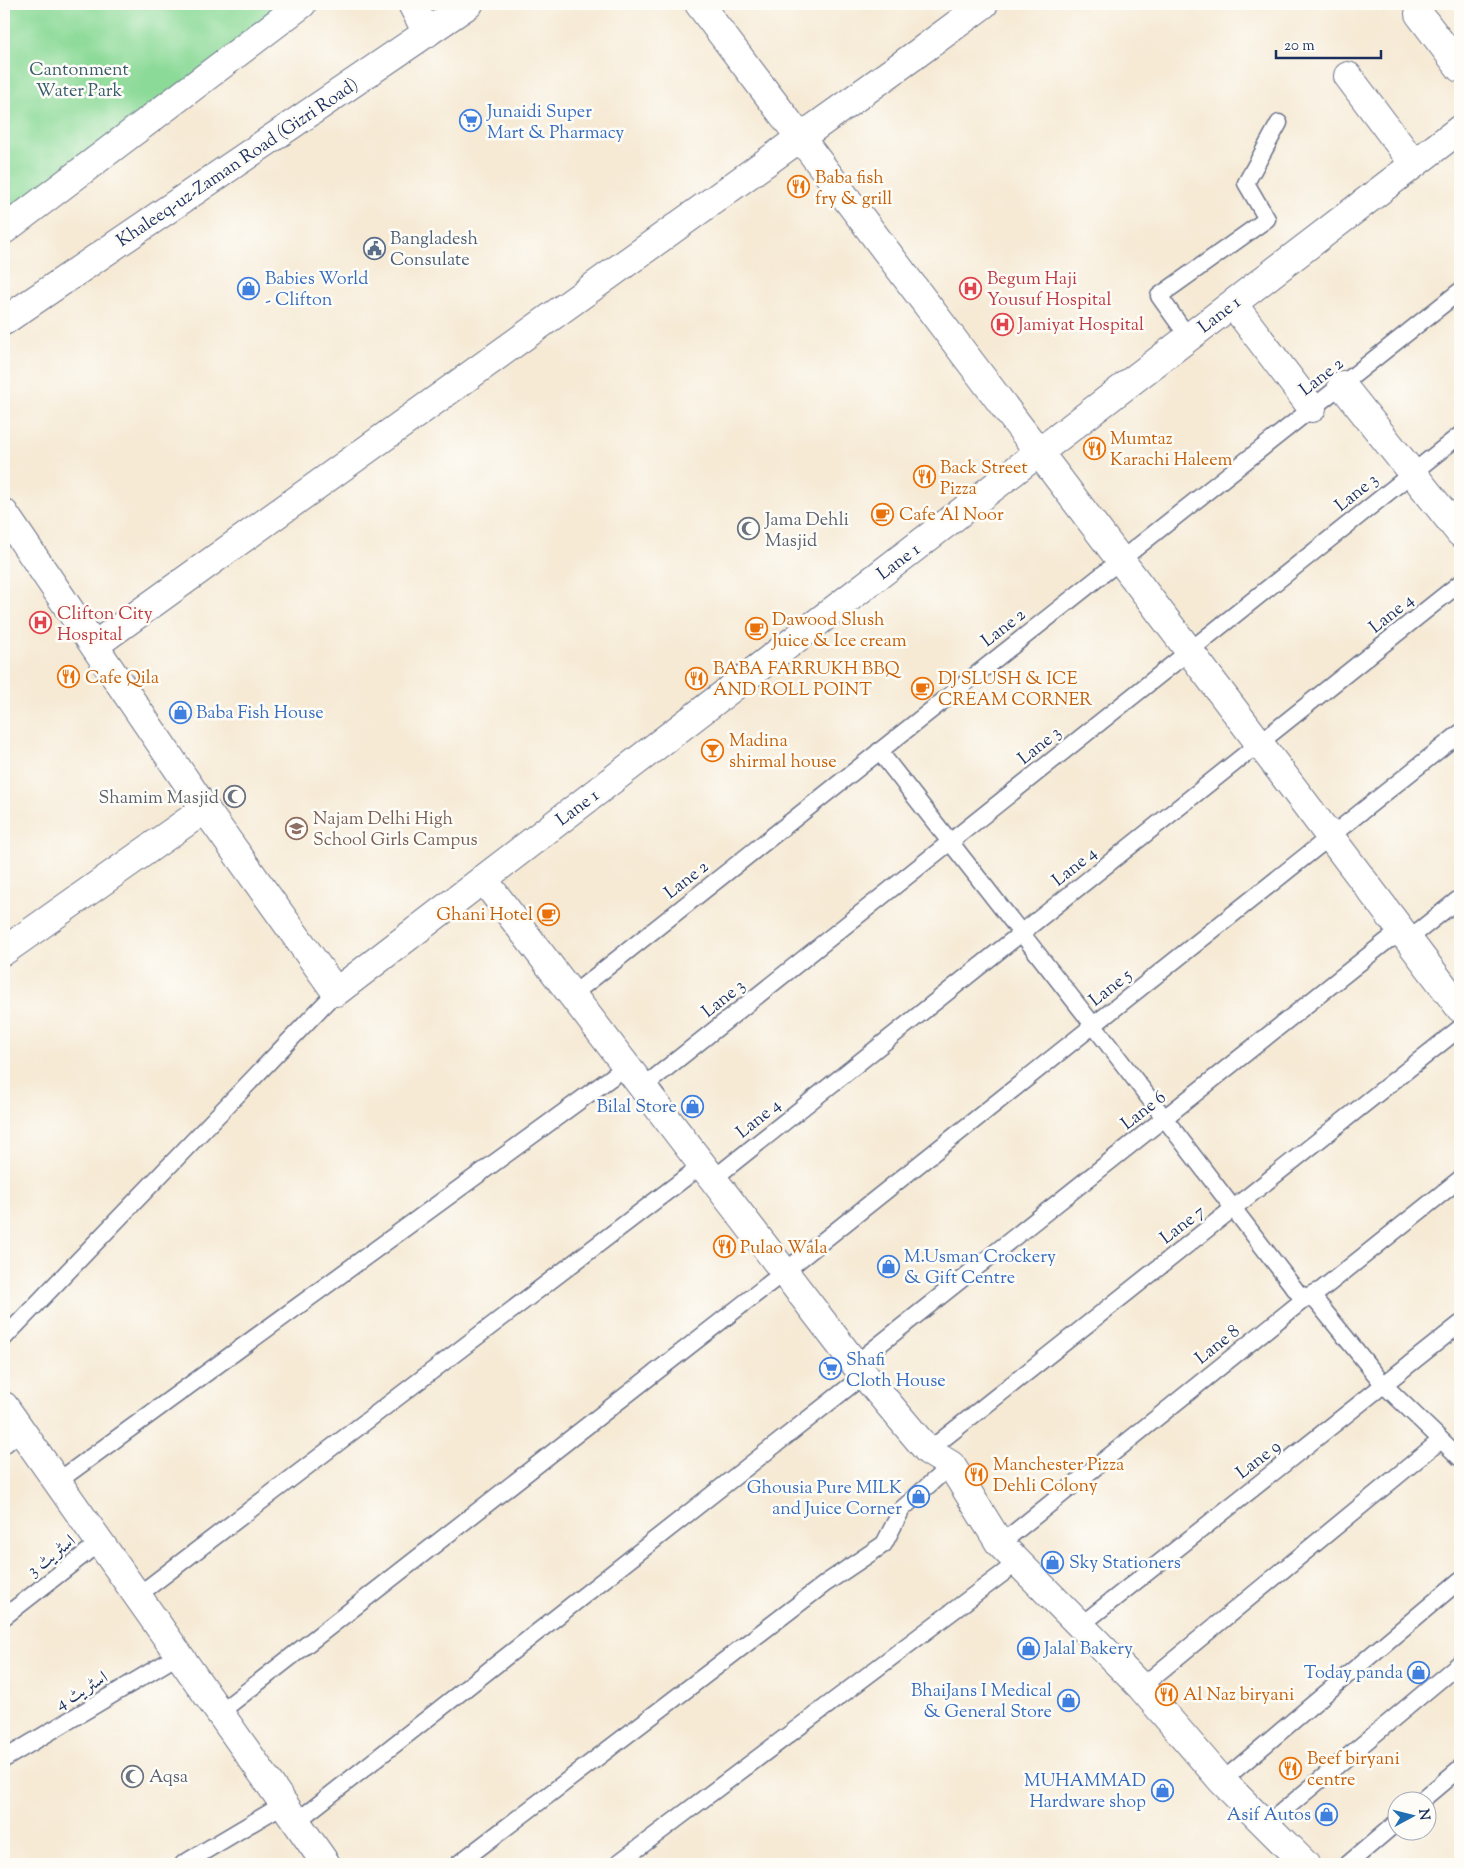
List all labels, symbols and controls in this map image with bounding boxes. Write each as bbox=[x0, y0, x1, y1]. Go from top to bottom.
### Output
scale bar bbox=[1276, 28, 1382, 60]
text: 20 m bbox=[1284, 36, 1315, 57]
park label: Cantonment Water Park bbox=[29, 58, 129, 105]
street label: Khaleeq-uz-Zaman Road (Gizri Road) bbox=[112, 73, 364, 255]
place label: Junaidi Super Mart & Pharmacy bbox=[486, 100, 624, 147]
supermarket icon: Junaidi Super Mart & Pharmacy bbox=[459, 109, 483, 133]
place label: Baba fish fry & grill bbox=[815, 166, 892, 213]
restaurant icon: Baba fish fry & grill bbox=[787, 175, 811, 199]
place label: Bangladesh Consulate bbox=[390, 227, 478, 274]
public building icon: Bangladesh Consulate bbox=[362, 236, 386, 260]
place label: Babies World - Clifton bbox=[265, 267, 368, 314]
place label: Begum Haji Yousuf Hospital bbox=[987, 267, 1111, 314]
shop icon: Babies World - Clifton bbox=[237, 276, 261, 300]
hospital icon: Begum Haji Yousuf Hospital bbox=[959, 276, 983, 300]
street label: Lane 1 bbox=[1193, 291, 1247, 341]
hospital icon: Jamiyat Hospital bbox=[990, 312, 1014, 336]
place label: Jamiyat Hospital bbox=[1017, 313, 1144, 339]
street label: Lane 2 bbox=[1294, 352, 1350, 403]
place label: Mumtaz Karachi Haleem bbox=[1110, 427, 1233, 474]
restaurant icon: Mumtaz Karachi Haleem bbox=[1082, 436, 1106, 460]
place label: Back Street Pizza bbox=[940, 456, 1028, 503]
restaurant icon: Back Street Pizza bbox=[912, 465, 936, 489]
street label: Lane 3 bbox=[1330, 468, 1385, 519]
cafe icon: Cafe Al Noor bbox=[871, 502, 895, 526]
place label: Cafe Al Noor bbox=[899, 503, 1004, 529]
place label: Jama Dehli Masjid bbox=[764, 508, 849, 555]
mosque icon: Jama Dehli Masjid bbox=[737, 517, 761, 541]
street label: Lane 1 bbox=[872, 538, 926, 587]
street label: Lane 4 bbox=[1364, 588, 1420, 641]
place label: Clifton City Hospital bbox=[57, 602, 153, 649]
street label: Lane 2 bbox=[976, 603, 1032, 654]
place label: Dawood Slush Juice & Ice cream bbox=[771, 608, 907, 655]
hospital icon: Clifton City Hospital bbox=[29, 611, 53, 635]
cafe icon: Dawood Slush Juice & Ice cream bbox=[744, 617, 768, 641]
place label: BABA FARRUKH BBQ AND ROLL POINT bbox=[713, 657, 901, 704]
restaurant icon: Cafe Qila bbox=[57, 665, 81, 689]
place label: Cafe Qila bbox=[85, 666, 159, 692]
restaurant icon: BABA FARRUKH BBQ AND ROLL POINT bbox=[685, 666, 709, 690]
place label: DJ SLUSH & ICE CREAM CORNER bbox=[938, 667, 1092, 714]
cafe icon: DJ SLUSH & ICE CREAM CORNER bbox=[910, 676, 934, 700]
shop icon: Baba Fish House bbox=[168, 700, 192, 724]
place label: Baba Fish House bbox=[196, 701, 324, 727]
street label: Lane 3 bbox=[1013, 721, 1068, 772]
place label: Madina shirmal house bbox=[729, 729, 837, 776]
bar icon: Madina shirmal house bbox=[701, 738, 725, 762]
street label: Lane 1 bbox=[551, 784, 605, 833]
mosque icon: Shamim Masjid bbox=[223, 785, 247, 809]
place label: Shamim Masjid bbox=[99, 786, 219, 812]
place label: Najam Delhi High School Girls Campus bbox=[313, 807, 478, 854]
school or university icon: Najam Delhi High School Girls Campus bbox=[285, 816, 309, 840]
street label: Lane 4 bbox=[1047, 841, 1103, 894]
street label: Lane 2 bbox=[659, 855, 715, 906]
cafe icon: Ghani Hotel bbox=[537, 902, 561, 926]
place label: Ghani Hotel bbox=[436, 903, 533, 929]
street label: Lane 5 bbox=[1084, 963, 1138, 1014]
street label: Lane 3 bbox=[697, 974, 752, 1025]
street label: Lane 6 bbox=[1116, 1086, 1172, 1137]
street label: Lane 4 bbox=[731, 1093, 787, 1146]
shop icon: Bilal Store bbox=[681, 1094, 705, 1118]
place label: Bilal Store bbox=[597, 1095, 677, 1121]
street label: Lane 7 bbox=[1155, 1200, 1211, 1251]
restaurant icon: Pulao Wala bbox=[712, 1235, 736, 1259]
place label: Pulao Wala bbox=[740, 1236, 828, 1262]
place label: M.Usman Crockery & Gift Centre bbox=[904, 1245, 1056, 1292]
shop icon: M.Usman Crockery & Gift Centre bbox=[876, 1254, 900, 1278]
street label: Lane 8 bbox=[1190, 1319, 1246, 1372]
place label: Shafi Cloth House bbox=[846, 1348, 946, 1395]
supermarket icon: Shafi Cloth House bbox=[818, 1357, 842, 1381]
street label: Lane 9 bbox=[1231, 1435, 1287, 1486]
place label: Manchester Pizza Dehli Colony bbox=[993, 1453, 1124, 1500]
restaurant icon: Manchester Pizza Dehli Colony bbox=[965, 1462, 989, 1486]
place label: Ghousia Pure MILK and Juice Corner bbox=[747, 1476, 902, 1523]
shop icon: Ghousia Pure MILK and Juice Corner bbox=[906, 1485, 930, 1509]
street label: اسٹریٹ 3 bbox=[22, 1529, 82, 1584]
shop icon: Sky Stationers bbox=[1041, 1550, 1065, 1574]
place label: Sky Stationers bbox=[1069, 1551, 1181, 1577]
shop icon: Jalal Bakery bbox=[1016, 1636, 1040, 1660]
place label: Jalal Bakery bbox=[1043, 1637, 1133, 1663]
shop icon: Today panda bbox=[1407, 1660, 1431, 1684]
place label: Today panda bbox=[1304, 1661, 1403, 1687]
street label: اسٹریٹ 4 bbox=[51, 1666, 114, 1718]
place label: BhaiJans I Medical & General Store bbox=[911, 1679, 1052, 1726]
restaurant icon: Al Naz biryani bbox=[1155, 1682, 1179, 1706]
place label: Al Naz biryani bbox=[1183, 1683, 1294, 1709]
shop icon: BhaiJans I Medical & General Store bbox=[1056, 1688, 1080, 1712]
place label: Beef biryani centre bbox=[1307, 1747, 1400, 1794]
restaurant icon: Beef biryani centre bbox=[1279, 1756, 1303, 1780]
mosque icon: Aqsa bbox=[121, 1764, 145, 1788]
place label: Aqsa bbox=[149, 1765, 188, 1791]
place label: MUHAMMAD Hardware shop bbox=[1024, 1769, 1146, 1816]
shop icon: MUHAMMAD Hardware shop bbox=[1150, 1778, 1174, 1802]
north arrow bbox=[1386, 1790, 1436, 1840]
shop icon: Asif Autos bbox=[1315, 1802, 1339, 1826]
place label: Asif Autos bbox=[1227, 1803, 1311, 1829]
text: N bbox=[1412, 1808, 1434, 1821]

